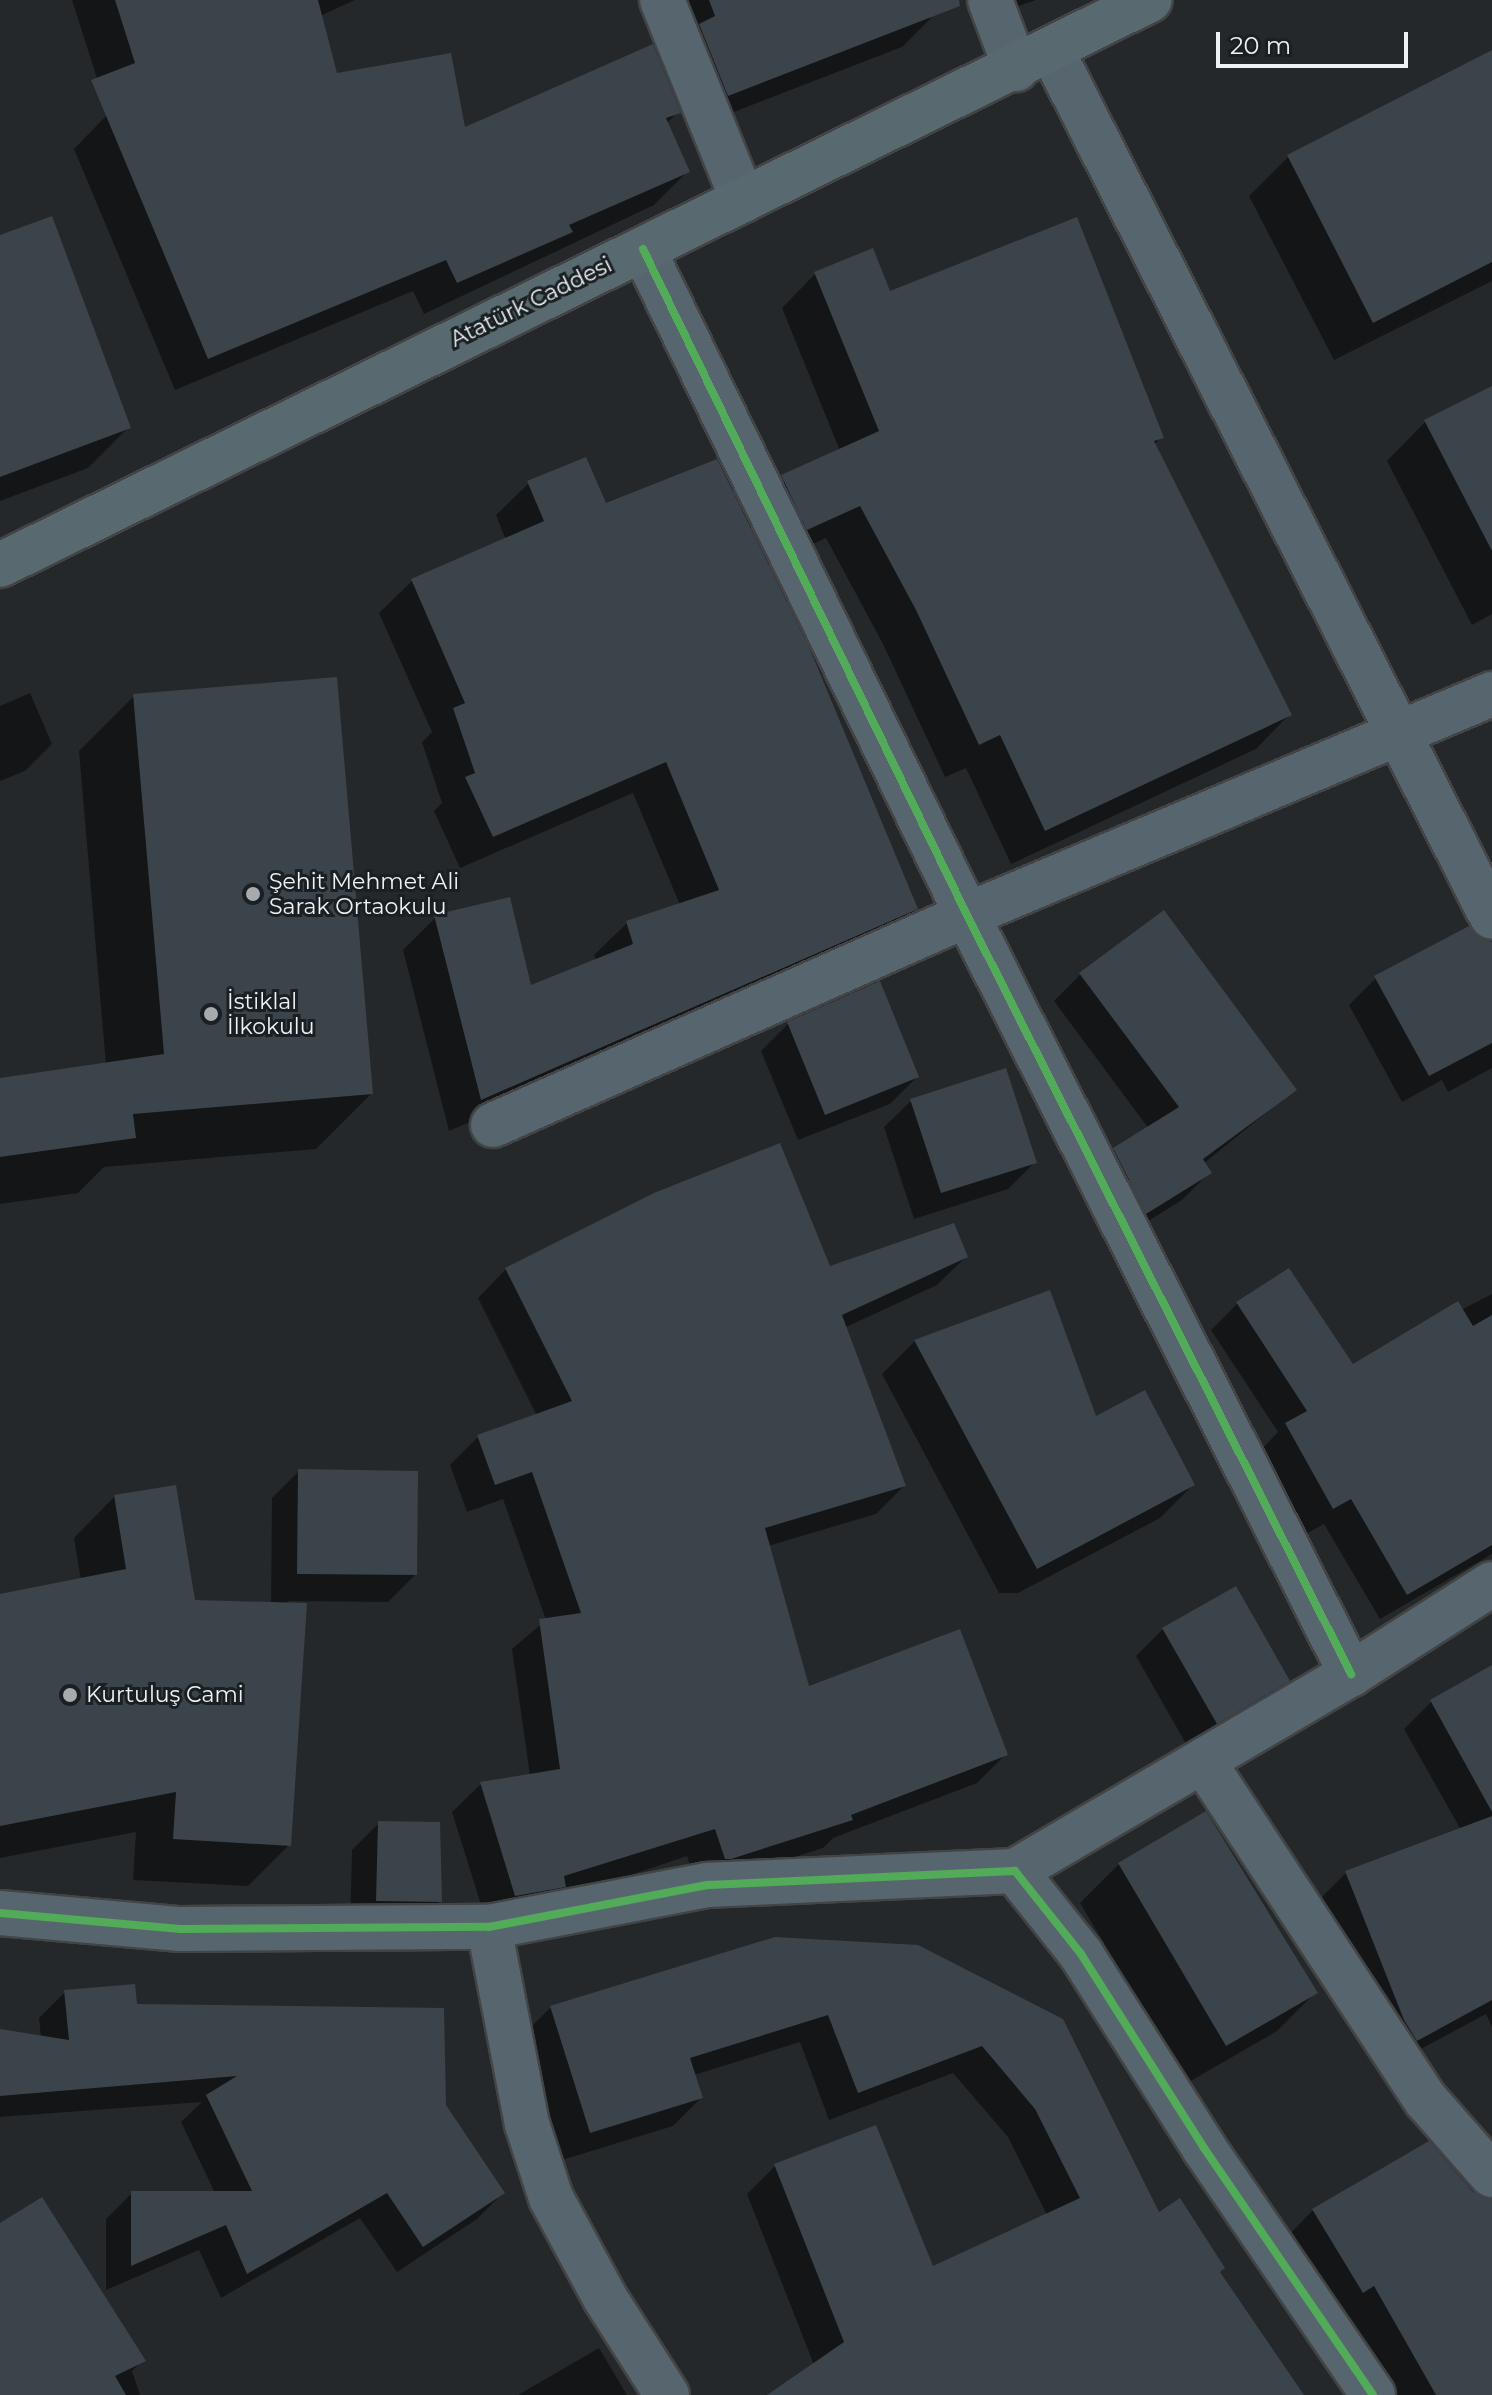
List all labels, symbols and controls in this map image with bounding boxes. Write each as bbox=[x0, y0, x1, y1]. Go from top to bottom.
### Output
scale bar bbox=[1220, 16, 1412, 66]
text: 20 m bbox=[1230, 31, 1291, 60]
street label: Atatürk Caddesi bbox=[446, 251, 616, 353]
place label: Şehit Mehmet Ali Sarak Ortaokulu bbox=[269, 868, 459, 920]
marker: Şehit Mehmet Ali Sarak Ortaokulu bbox=[244, 885, 262, 903]
place label: İstiklal İlkokulu bbox=[227, 988, 314, 1040]
marker: İstiklal İlkokulu bbox=[202, 1005, 220, 1023]
place label: Kurtuluş Cami bbox=[86, 1682, 244, 1708]
marker: Kurtuluş Cami bbox=[61, 1686, 79, 1704]

